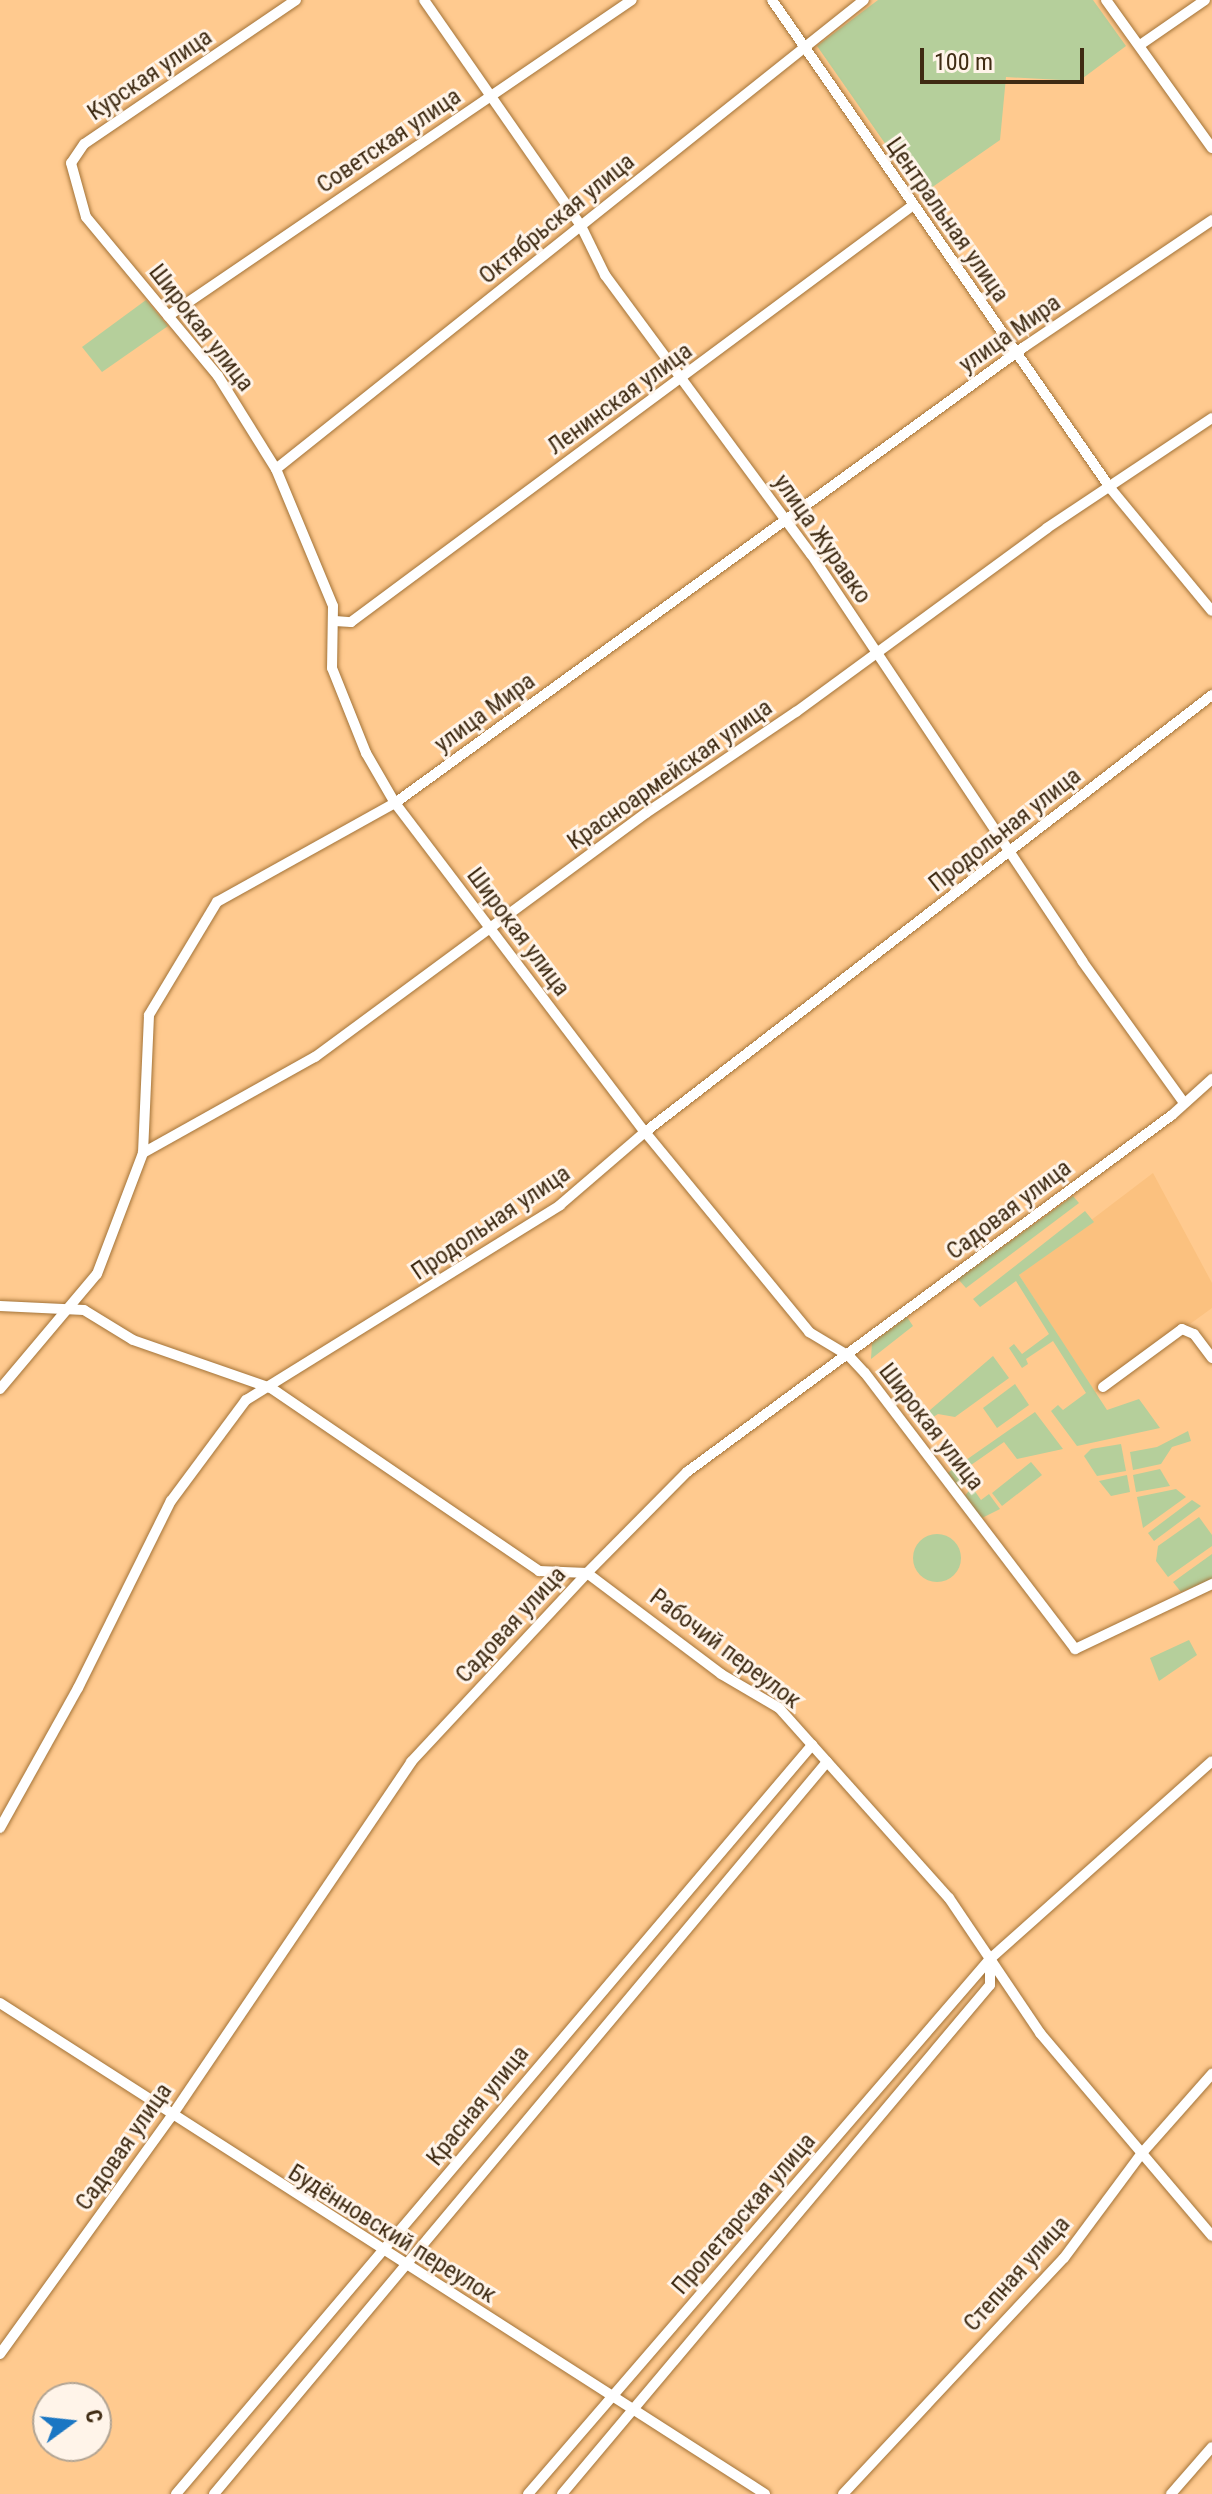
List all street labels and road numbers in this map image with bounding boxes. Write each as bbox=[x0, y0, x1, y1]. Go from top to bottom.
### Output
street label: Курская улица bbox=[82, 23, 218, 127]
street label: Советская улица bbox=[312, 82, 466, 200]
street label: Центральная улица bbox=[879, 132, 1015, 308]
street label: Октябрьская улица bbox=[473, 147, 641, 291]
street label: Широкая улица bbox=[142, 259, 260, 397]
street label: улица Мира bbox=[954, 289, 1066, 379]
street label: Ленинская улица bbox=[542, 337, 698, 461]
street label: улица Журавко bbox=[767, 469, 877, 609]
street label: улица Мира bbox=[429, 667, 541, 759]
street label: Красноармейская улица bbox=[562, 693, 778, 857]
street label: Продольная улица bbox=[923, 762, 1087, 898]
street label: Широкая улица bbox=[460, 862, 576, 1002]
street label: Садовая улица bbox=[941, 1154, 1077, 1266]
street label: Продольная улица bbox=[406, 1159, 576, 1287]
street label: Широкая улица bbox=[872, 1358, 990, 1496]
street label: Садовая улица bbox=[450, 1561, 572, 1689]
street label: Рабочий переулок bbox=[644, 1583, 806, 1715]
street label: Красная улица bbox=[421, 2040, 535, 2172]
street label: Садовая улица bbox=[70, 2078, 178, 2216]
street label: Пролетарская улица bbox=[666, 2127, 822, 2301]
street label: Будённовский переулок bbox=[283, 2158, 501, 2310]
street label: Степная улица bbox=[958, 2210, 1076, 2338]

